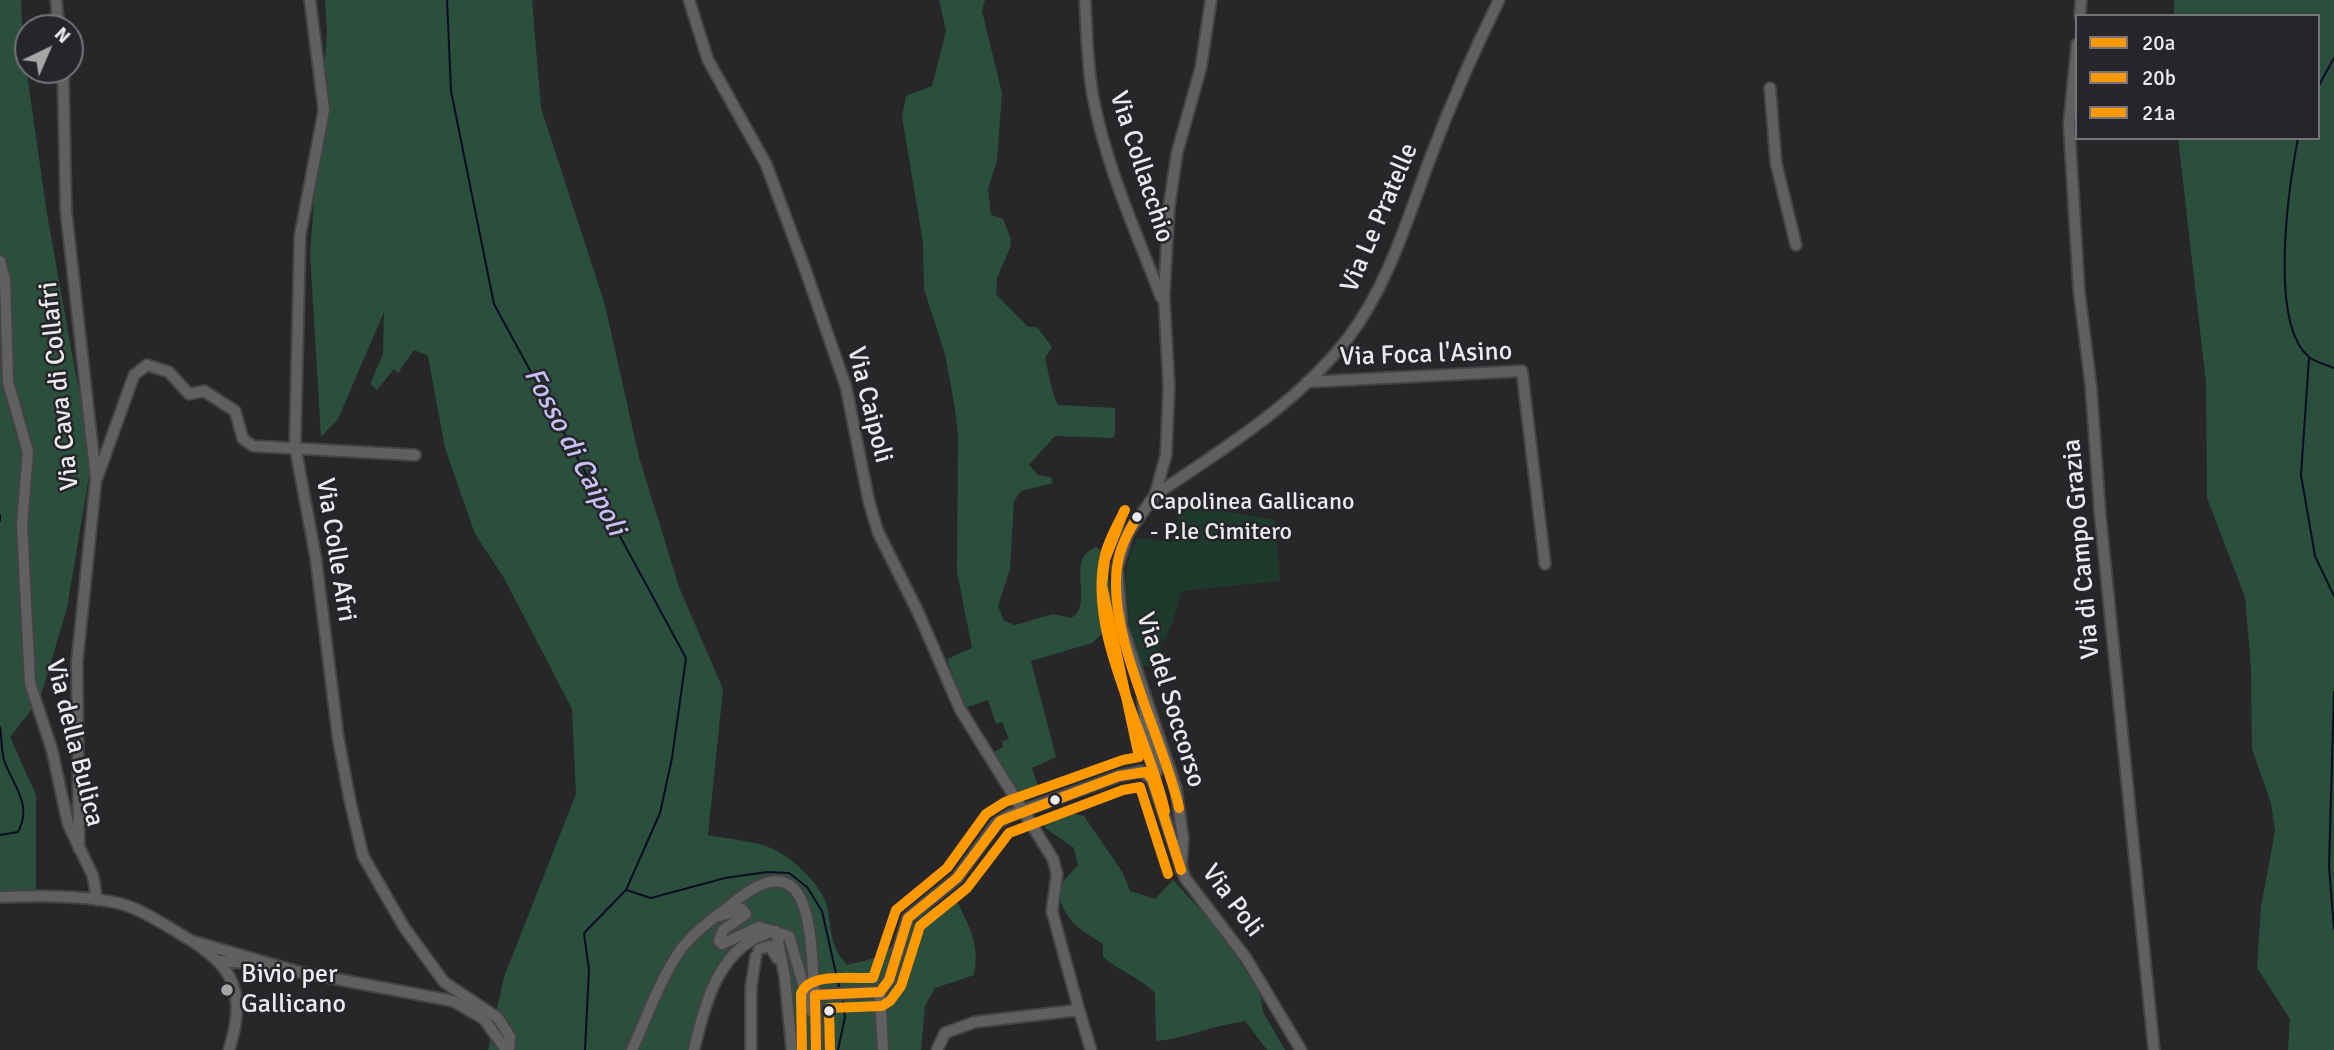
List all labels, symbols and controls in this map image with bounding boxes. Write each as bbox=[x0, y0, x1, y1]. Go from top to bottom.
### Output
north arrow bbox=[14, 14, 84, 84]
legend bbox=[2075, 14, 2320, 140]
text: N bbox=[49, 22, 75, 49]
text: 20a bbox=[2142, 30, 2175, 56]
text: 20b bbox=[2142, 65, 2176, 91]
street label: Via Collacchio bbox=[1102, 87, 1180, 247]
text: 21a bbox=[2142, 100, 2175, 126]
street label: Via Le Pratelle bbox=[1335, 139, 1425, 297]
street label: Via Cava di Collafri bbox=[34, 280, 86, 492]
street label: Via Foca l'Asino bbox=[1339, 336, 1513, 374]
street label: Via Caipoli bbox=[840, 344, 898, 466]
water label: Fosso di Caipoli bbox=[516, 362, 632, 542]
street label: Via di Campo Grazia bbox=[2057, 438, 2107, 660]
street label: Via Colle Afri bbox=[308, 476, 362, 624]
place label: Capolinea Gallicano - P.le Cimitero bbox=[1150, 489, 1355, 545]
marker: Capolinea Gallicano - P.le Cimitero bbox=[1130, 510, 1144, 524]
street label: Via del Soccorso bbox=[1129, 609, 1211, 791]
street label: Via della Bulica bbox=[38, 656, 110, 830]
unlabelled marker bbox=[1048, 793, 1062, 807]
street label: Via Poli bbox=[1195, 858, 1269, 944]
place label: Bivio per Gallicano bbox=[241, 959, 346, 1020]
marker: Bivio per Gallicano bbox=[219, 982, 235, 998]
unlabelled marker bbox=[822, 1004, 836, 1018]

